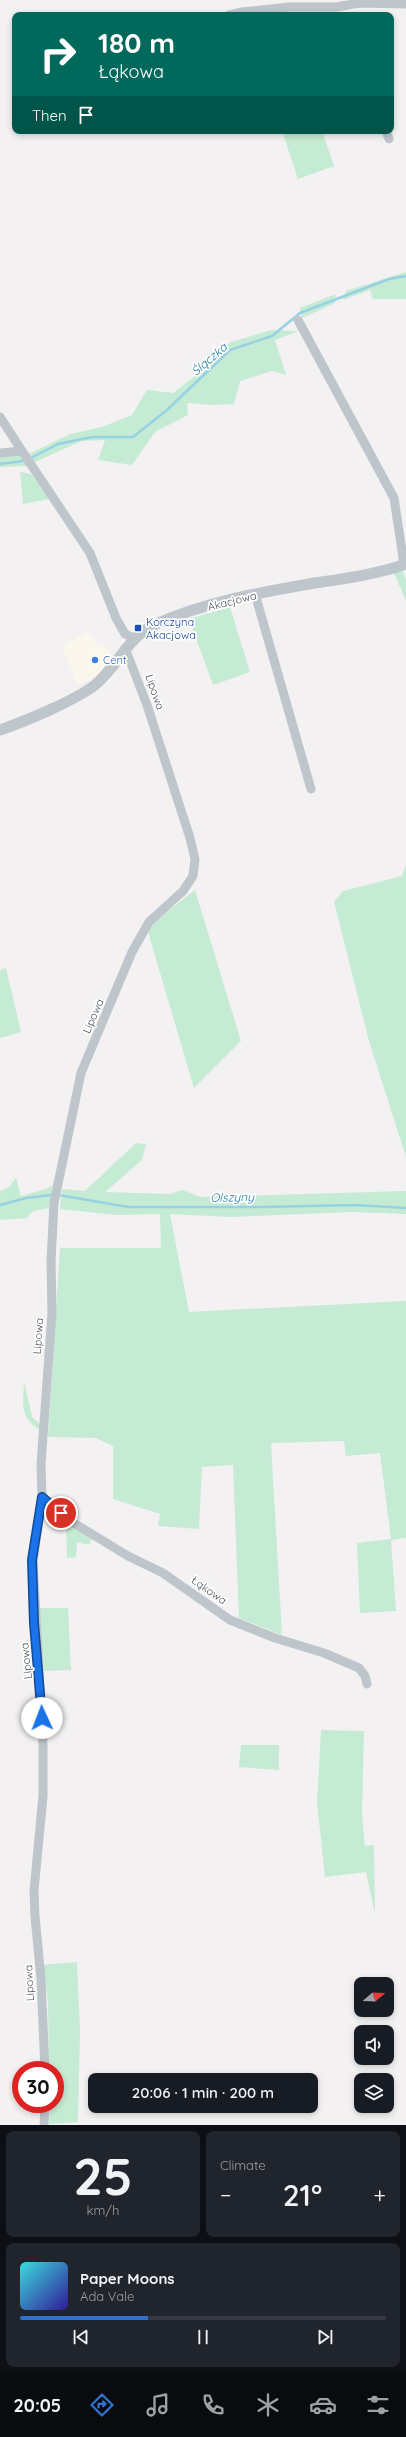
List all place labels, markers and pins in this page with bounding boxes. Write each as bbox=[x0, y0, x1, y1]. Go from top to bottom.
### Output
place label: Korczyna Akacjowa bbox=[146, 615, 196, 642]
marker: Korczyna Akacjowa bbox=[133, 623, 143, 633]
place label: Cent bbox=[103, 653, 127, 667]
marker: Cent bbox=[90, 655, 100, 665]
pin bbox=[44, 1496, 78, 1530]

